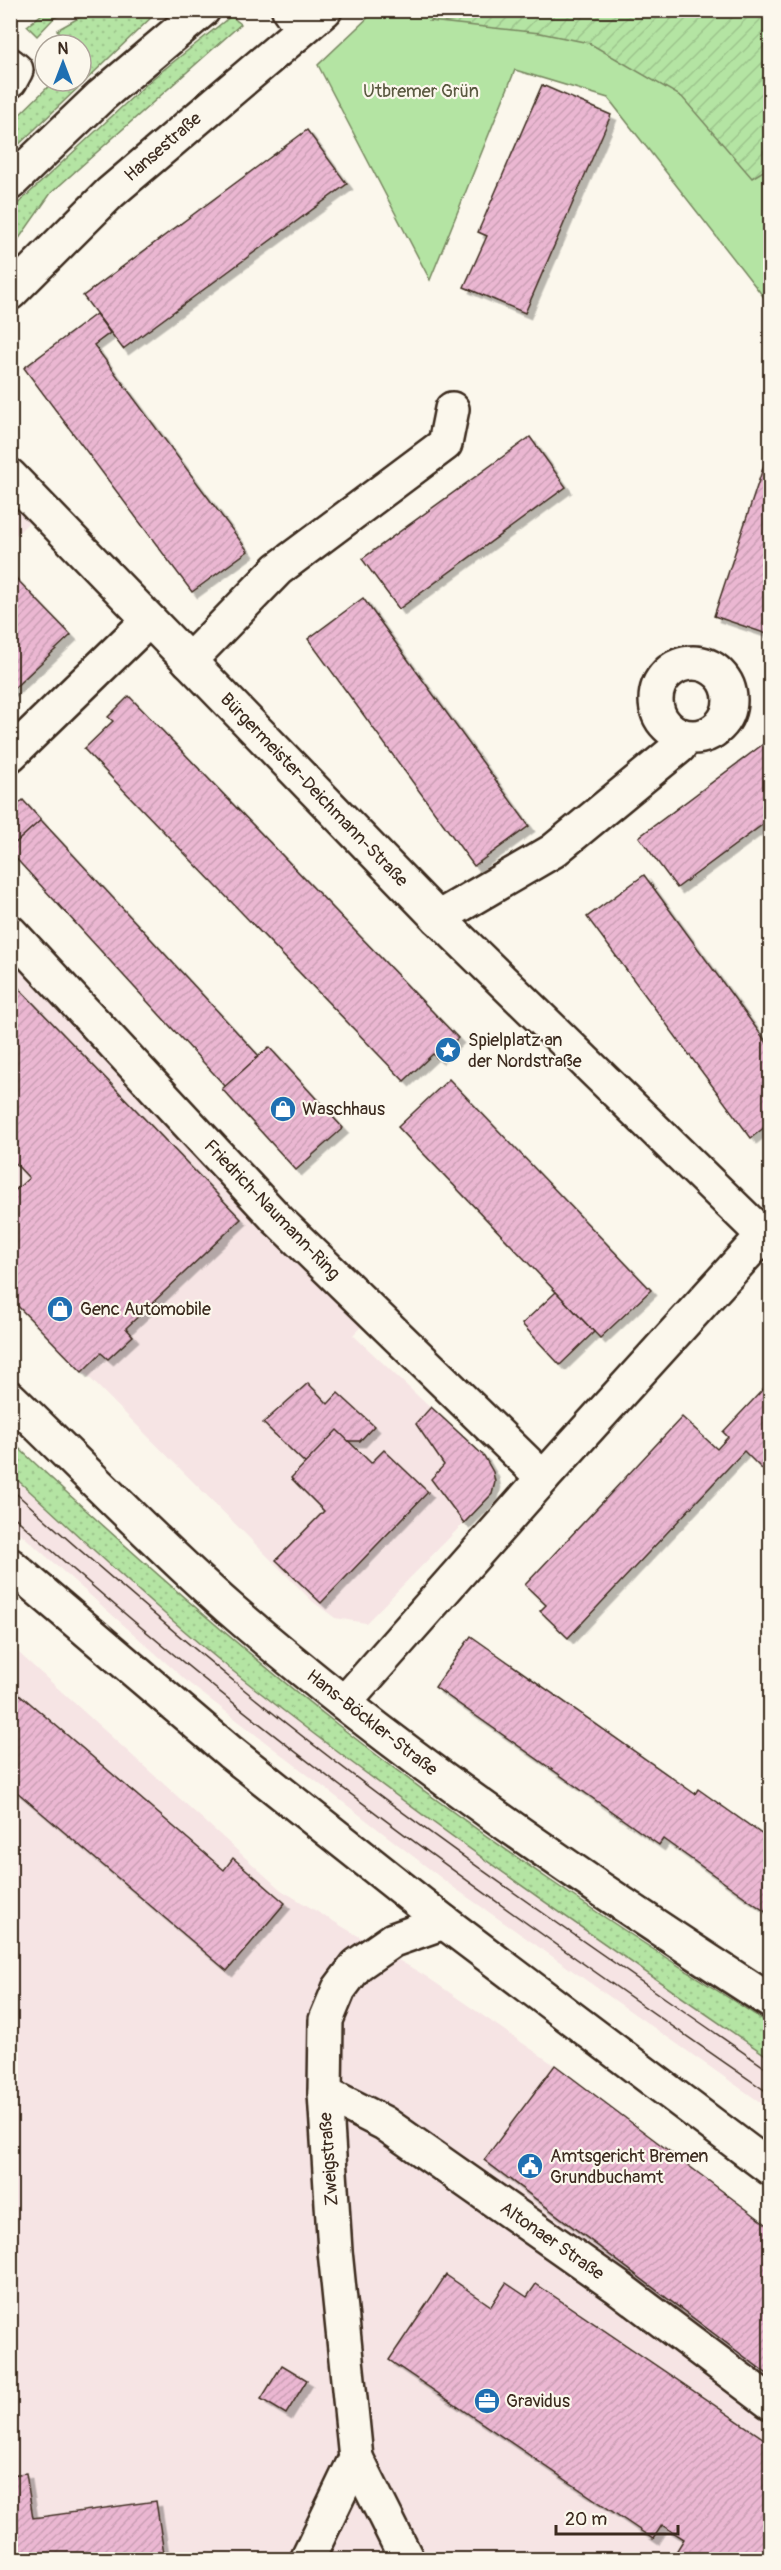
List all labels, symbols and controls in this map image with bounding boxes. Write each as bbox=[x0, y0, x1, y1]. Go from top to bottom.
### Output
north arrow bbox=[33, 33, 93, 93]
text: N bbox=[58, 39, 69, 59]
park label: Utbremer Grün bbox=[363, 80, 479, 103]
street label: Hansestraße bbox=[120, 107, 206, 187]
street label: Bürgermeister-Deichmann-Straße bbox=[215, 688, 413, 892]
place label: Spielplatz an der Nordstraße bbox=[468, 1029, 582, 1073]
place icon: Spielplatz an der Nordstraße bbox=[433, 1035, 463, 1065]
shop icon: Waschhaus bbox=[268, 1094, 298, 1124]
place label: Waschhaus bbox=[302, 1098, 385, 1121]
street label: Friedrich-Naumann-Ring bbox=[199, 1135, 345, 1285]
shop icon: Genc Automobile bbox=[45, 1294, 75, 1324]
place label: Genc Automobile bbox=[80, 1298, 211, 1321]
street label: Hans-Böckler-Straße bbox=[302, 1665, 442, 1781]
street label: Zweigstraße bbox=[314, 2111, 344, 2207]
place label: Amtsgericht Bremen Grundbuchamt bbox=[550, 2145, 709, 2189]
public building icon: Amtsgericht Bremen Grundbuchamt bbox=[515, 2151, 545, 2181]
street label: Altonaer Straße bbox=[496, 2197, 609, 2285]
office icon: Gravidus bbox=[472, 2386, 502, 2416]
place label: Gravidus bbox=[506, 2390, 570, 2413]
scale bar bbox=[556, 2498, 678, 2536]
text: 20 m bbox=[565, 2508, 607, 2531]

